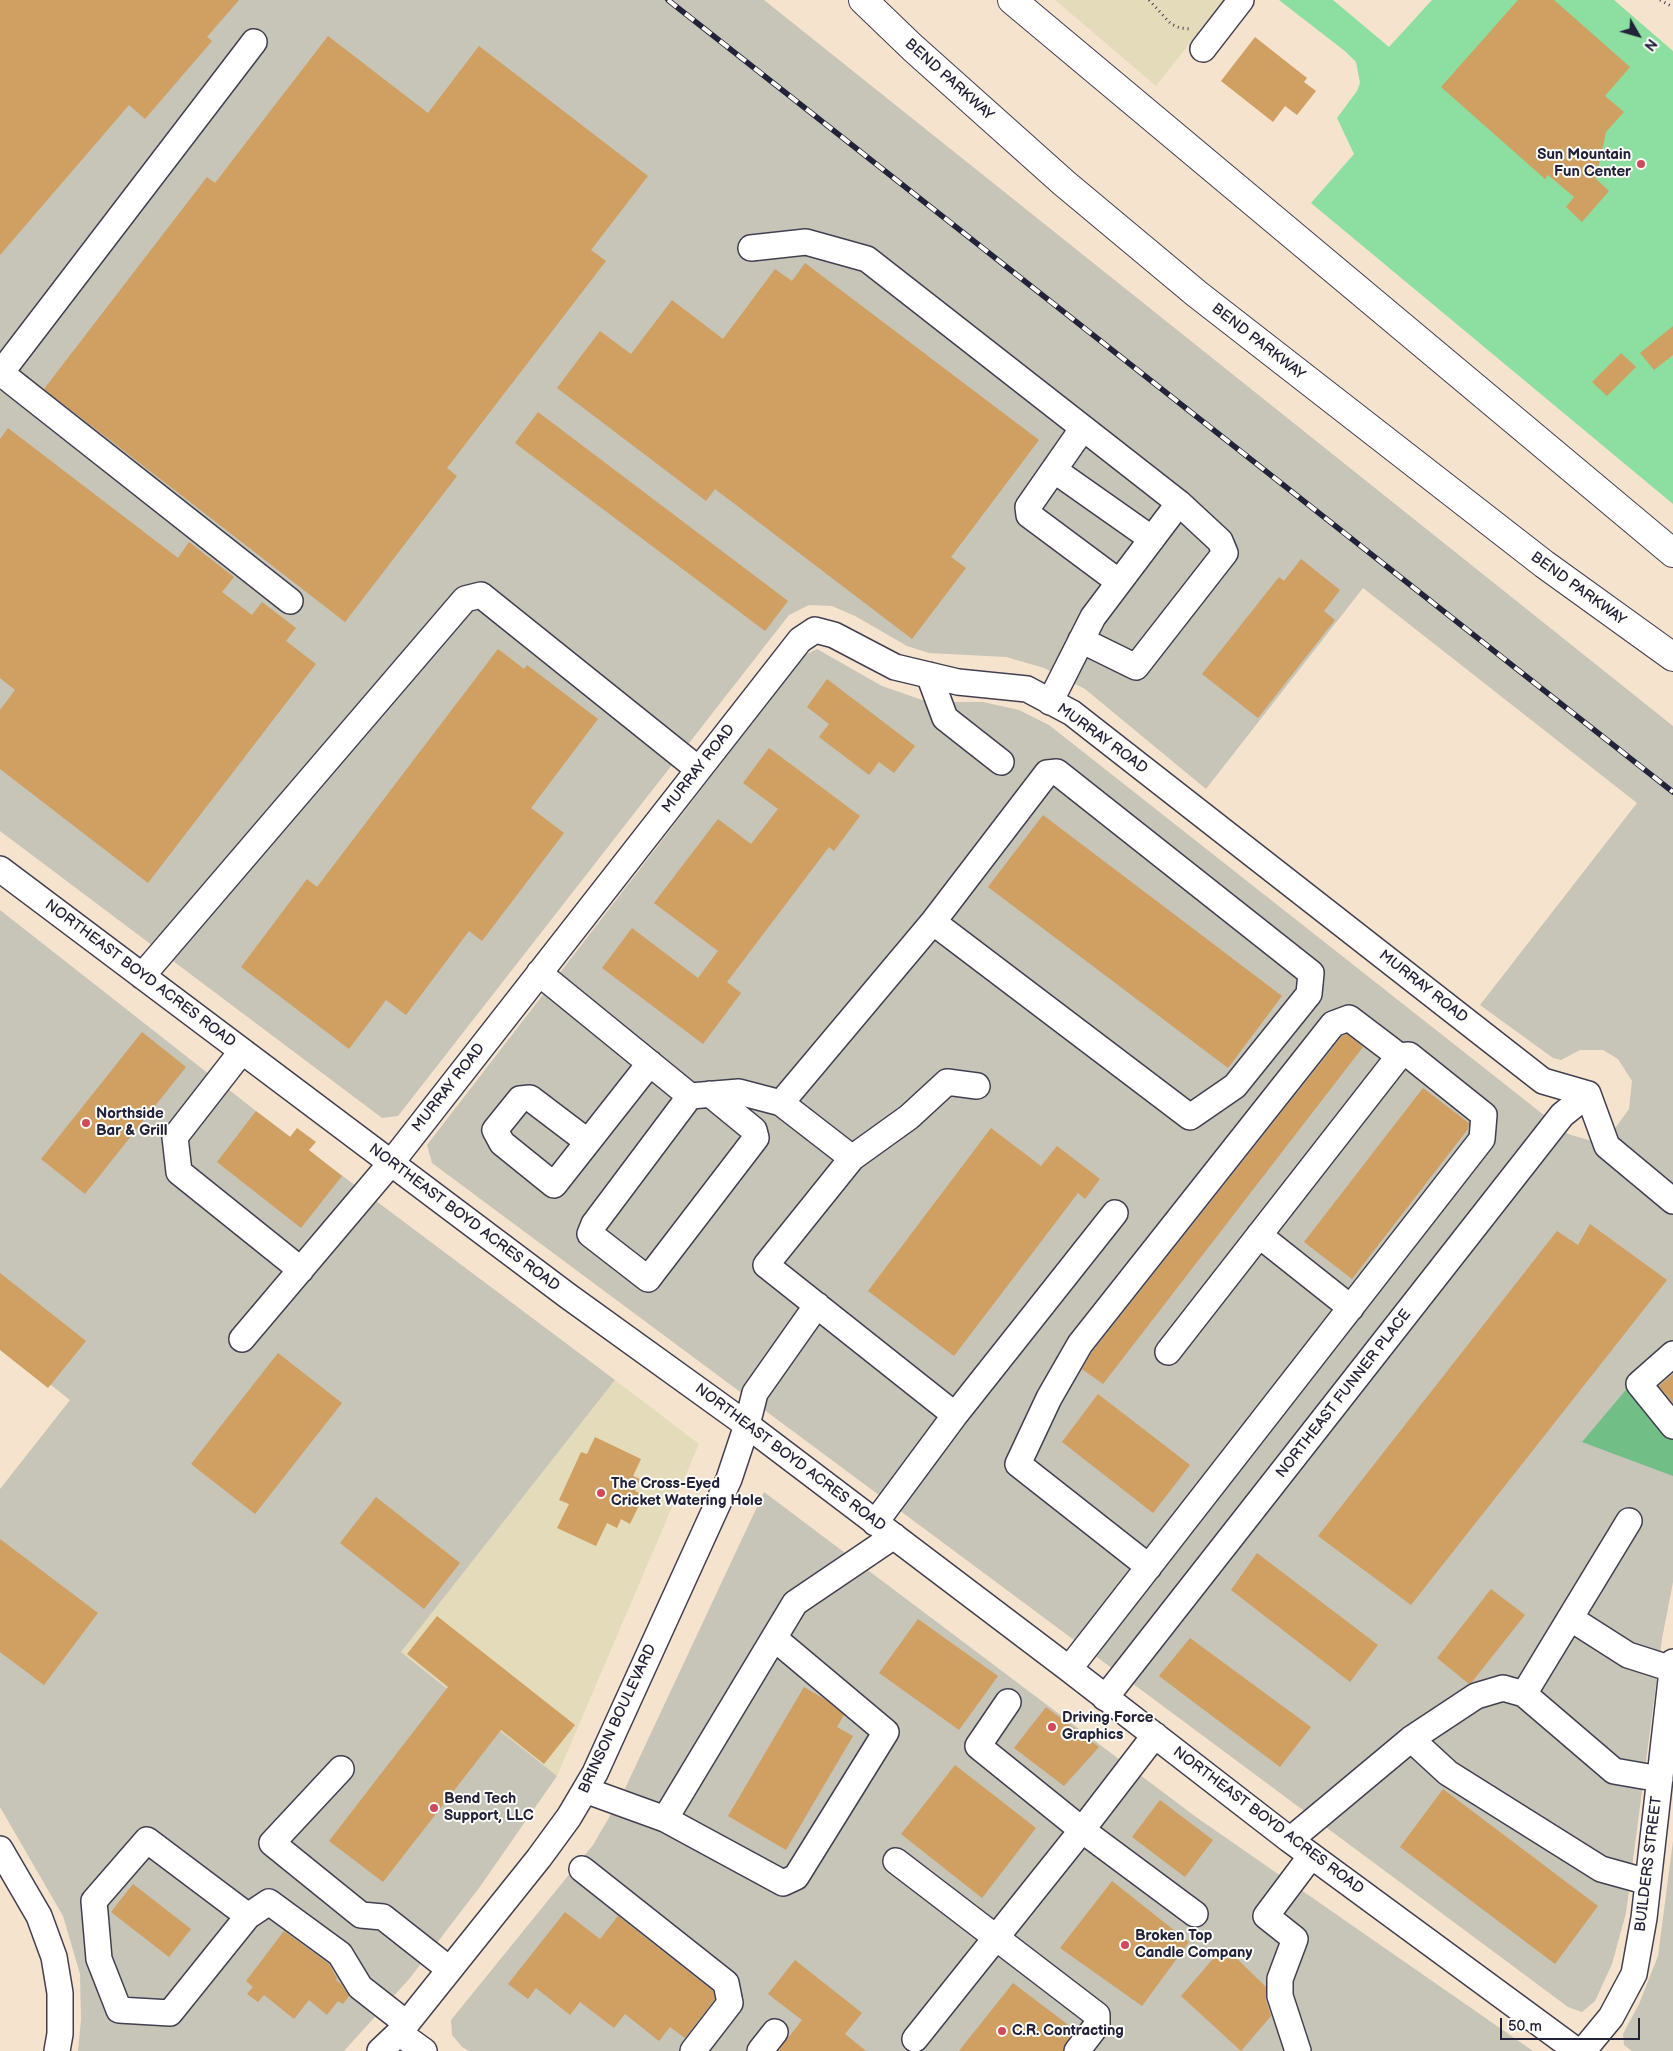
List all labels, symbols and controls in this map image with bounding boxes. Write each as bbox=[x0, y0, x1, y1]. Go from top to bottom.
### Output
north arrow bbox=[1613, 10, 1663, 60]
street label: BEND PARKWAY bbox=[901, 35, 997, 125]
text: N bbox=[1640, 35, 1660, 54]
place label: Sun Mountain Fun Center bbox=[1537, 146, 1631, 181]
marker: Sun Mountain Fun Center bbox=[1635, 158, 1647, 170]
street label: BEND PARKWAY bbox=[1208, 300, 1308, 384]
street label: BEND PARKWAY bbox=[1527, 548, 1629, 630]
street label: MURRAY ROAD bbox=[1053, 700, 1151, 778]
street label: MURRAY ROAD bbox=[659, 721, 739, 817]
street label: NORTHEAST BOYD ACRES ROAD bbox=[41, 896, 239, 1052]
street label: MURRAY ROAD bbox=[1375, 947, 1471, 1027]
street label: MURRAY ROAD bbox=[409, 1040, 489, 1136]
place label: Northside Bar & Grill bbox=[96, 1105, 167, 1140]
marker: Northside Bar & Grill bbox=[80, 1117, 92, 1129]
street label: NORTHEAST BOYD ACRES ROAD bbox=[365, 1140, 563, 1296]
street label: NORTHEAST FUNNER PLACE bbox=[1273, 1306, 1415, 1482]
street label: NORTHEAST BOYD ACRES ROAD bbox=[691, 1380, 889, 1536]
place label: The Cross-Eyed Cricket Watering Hole bbox=[611, 1475, 762, 1510]
marker: The Cross-Eyed Cricket Watering Hole bbox=[595, 1487, 607, 1499]
street label: BRINSON BOULEVARD bbox=[575, 1641, 661, 1797]
place label: Driving Force Graphics bbox=[1062, 1709, 1153, 1744]
marker: Driving Force Graphics bbox=[1046, 1721, 1058, 1733]
street label: NORTHEAST BOYD ACRES ROAD bbox=[1169, 1743, 1367, 1899]
place label: Bend Tech Support, LLC bbox=[444, 1790, 534, 1825]
street label: BUILDERS STREET bbox=[1632, 1795, 1666, 1933]
marker: Bend Tech Support, LLC bbox=[428, 1802, 440, 1814]
place label: Broken Top Candle Company bbox=[1135, 1927, 1252, 1962]
marker: Broken Top Candle Company bbox=[1119, 1939, 1131, 1951]
scale bar bbox=[1503, 2008, 1643, 2040]
text: 50 m bbox=[1508, 2017, 1542, 2036]
place label: C.R. Contracting bbox=[1012, 2022, 1124, 2040]
marker: C.R. Contracting bbox=[996, 2025, 1008, 2037]

